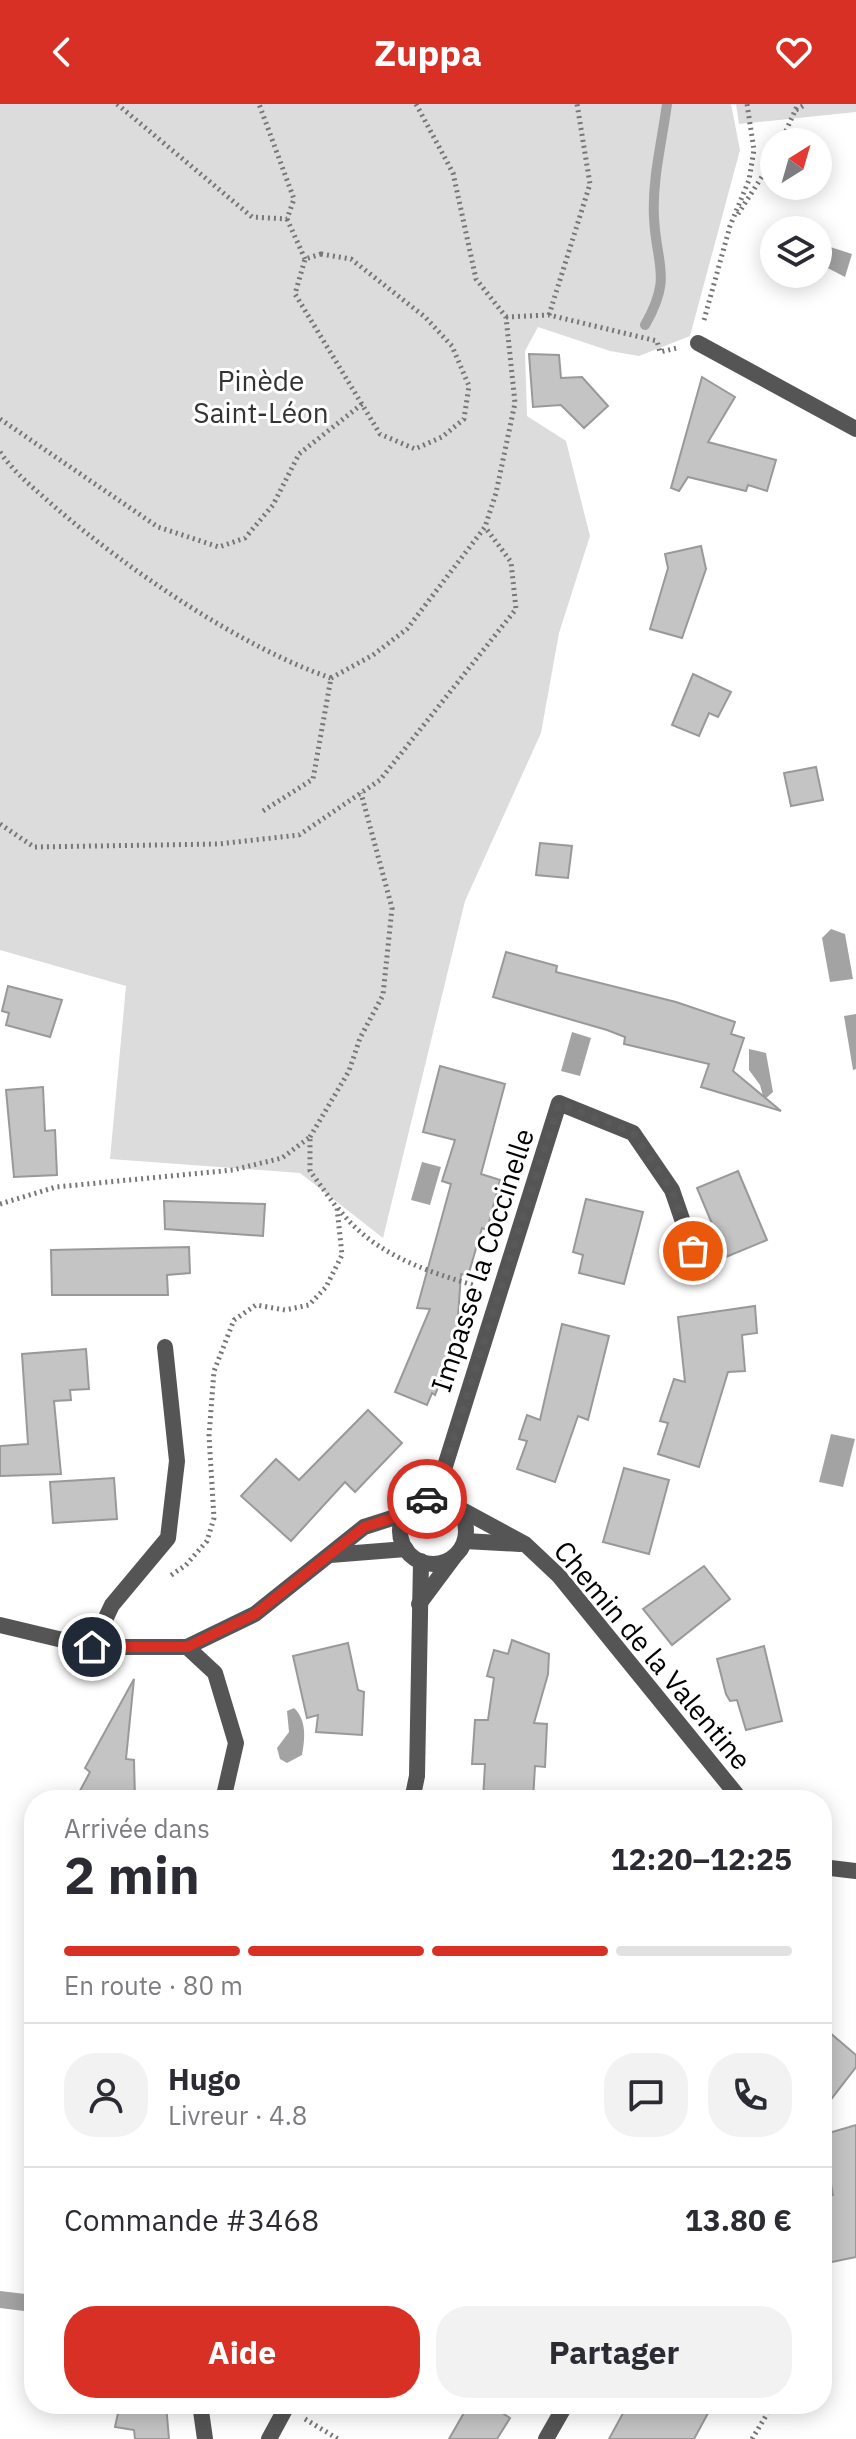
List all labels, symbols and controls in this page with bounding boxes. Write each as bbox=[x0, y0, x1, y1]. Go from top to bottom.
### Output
text: Zuppa bbox=[374, 29, 482, 76]
icon: back bbox=[40, 30, 84, 74]
icon: heart bbox=[772, 30, 816, 74]
north arrow bbox=[760, 128, 832, 200]
map controls bbox=[760, 128, 832, 288]
button: layers bbox=[760, 216, 832, 288]
park label: Pinède Saint-Léon bbox=[193, 362, 329, 431]
street label: Impasse la Coccinelle bbox=[422, 1124, 542, 1396]
pin bbox=[659, 1217, 727, 1285]
icon: bag bbox=[671, 1229, 715, 1273]
courier bbox=[387, 1459, 467, 1539]
icon: car bbox=[405, 1477, 449, 1521]
street label: Chemin de la Valentine bbox=[546, 1533, 760, 1777]
pin bbox=[58, 1613, 126, 1681]
icon: home bbox=[70, 1625, 114, 1669]
text: Arrivée dans bbox=[64, 1811, 210, 1845]
text: 12:20–12:25 bbox=[611, 1839, 792, 1878]
text: 2 min bbox=[64, 1841, 200, 1908]
text: En route · 80 m bbox=[64, 1968, 243, 2002]
button: person bbox=[64, 2053, 148, 2137]
button: chat bbox=[604, 2053, 688, 2137]
button: phone bbox=[708, 2053, 792, 2137]
text: Hugo bbox=[168, 2059, 241, 2098]
text: Livreur · 4.8 bbox=[168, 2098, 307, 2132]
text: Commande #3468 bbox=[64, 2200, 319, 2239]
text: 13.80 € bbox=[685, 2200, 792, 2239]
button: Aide bbox=[64, 2306, 420, 2398]
button: Partager bbox=[436, 2306, 792, 2398]

